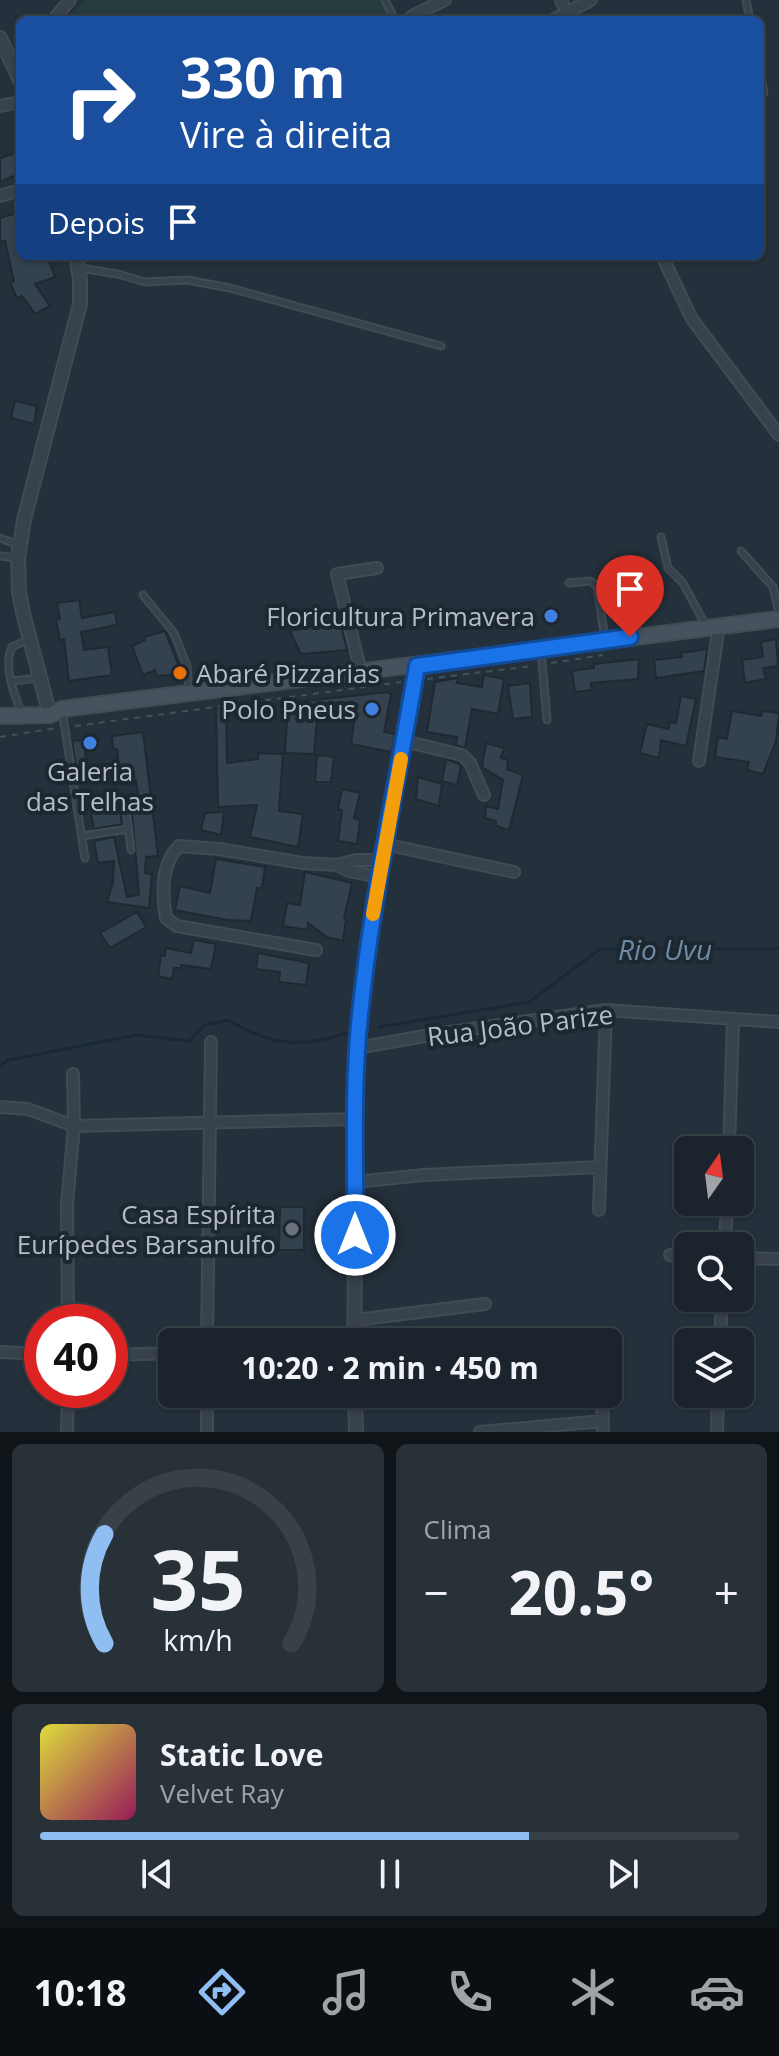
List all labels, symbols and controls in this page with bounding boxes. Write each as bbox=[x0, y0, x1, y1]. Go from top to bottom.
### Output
text: 330 m bbox=[180, 38, 346, 114]
icon: right bbox=[48, 48, 152, 152]
text: Vire à direita bbox=[180, 110, 392, 159]
icon: arrive bbox=[161, 200, 205, 244]
text: Depois bbox=[48, 202, 145, 243]
pin bbox=[596, 555, 664, 637]
icon: arrive bbox=[608, 567, 652, 611]
place label: Floricultura Primavera bbox=[266, 598, 535, 634]
marker: Floricultura Primavera bbox=[542, 607, 560, 625]
place label: Abaré Pizzarias bbox=[196, 655, 380, 691]
marker: Abaré Pizzarias bbox=[171, 664, 189, 682]
place label: Polo Pneus bbox=[221, 691, 356, 727]
marker: Polo Pneus bbox=[363, 700, 381, 718]
marker: Galeria das Telhas bbox=[81, 734, 99, 752]
place label: Galeria das Telhas bbox=[26, 753, 154, 819]
water label: Rio Uvu bbox=[618, 930, 712, 968]
street label: Rua João Parize bbox=[425, 996, 615, 1054]
north arrow bbox=[674, 1136, 754, 1216]
map controls bbox=[674, 1136, 754, 1408]
position arrow bbox=[313, 1193, 397, 1277]
place label: Casa Espírita Eurípedes Barsanulfo bbox=[17, 1196, 276, 1262]
marker: Casa Espírita Eurípedes Barsanulfo bbox=[283, 1220, 301, 1238]
button: search bbox=[674, 1232, 754, 1312]
speed limit sign: 40 bbox=[24, 1304, 128, 1408]
button: layers bbox=[674, 1328, 754, 1408]
text: 10:20 · 2 min · 450 m bbox=[241, 1347, 539, 1388]
text: Clima bbox=[424, 1511, 492, 1547]
text: 35 bbox=[150, 1521, 245, 1634]
text: 20.5° bbox=[508, 1551, 654, 1633]
text: − bbox=[424, 1562, 449, 1622]
text: + bbox=[714, 1562, 739, 1622]
text: km/h bbox=[163, 1620, 232, 1659]
text: Static Love bbox=[160, 1734, 323, 1775]
text: Velvet Ray bbox=[160, 1775, 284, 1811]
icon: previous bbox=[135, 1852, 179, 1896]
icon: pause bbox=[368, 1852, 412, 1896]
icon: next bbox=[601, 1852, 645, 1896]
icon: directions bbox=[194, 1964, 250, 2020]
icon: music bbox=[318, 1964, 374, 2020]
icon: phone bbox=[442, 1964, 498, 2020]
icon: climate bbox=[565, 1964, 621, 2020]
icon: car bbox=[689, 1964, 745, 2020]
text: 10:18 bbox=[34, 1968, 126, 2017]

